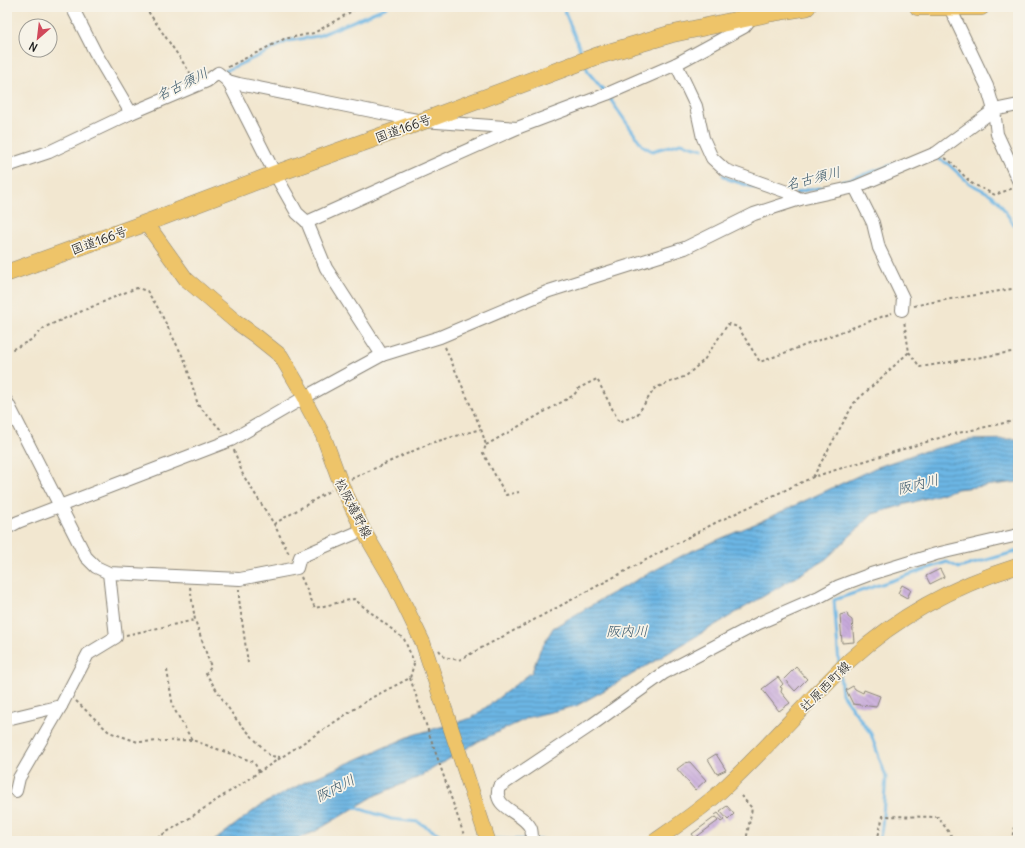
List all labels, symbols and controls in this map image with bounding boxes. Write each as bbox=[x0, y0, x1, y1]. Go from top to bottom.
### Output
north arrow bbox=[18, 18, 58, 58]
text: N bbox=[27, 39, 40, 55]
water label: 名古須川 bbox=[153, 64, 211, 104]
street label: 国道166号 bbox=[372, 110, 434, 147]
water label: 名古須川 bbox=[784, 162, 842, 194]
street label: 国道166号 bbox=[68, 222, 130, 259]
water label: 阪内川 bbox=[895, 470, 941, 498]
street label: 松阪嬉野線 bbox=[331, 475, 376, 542]
water label: 阪内川 bbox=[606, 622, 648, 640]
street label: 辻原西町線 bbox=[796, 657, 855, 715]
water label: 阪内川 bbox=[312, 770, 358, 806]

